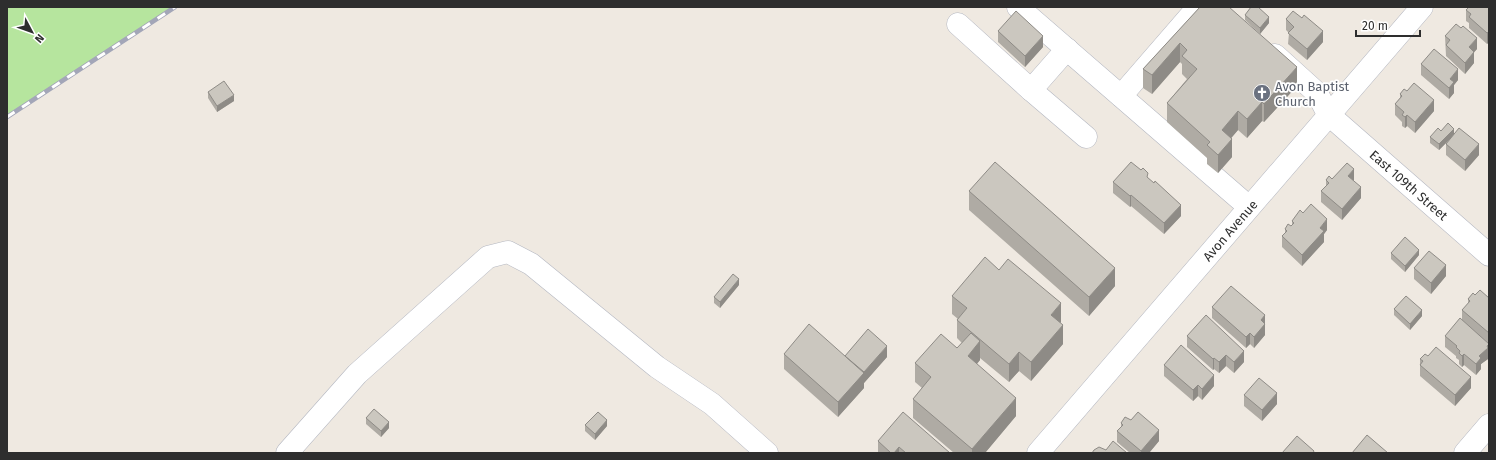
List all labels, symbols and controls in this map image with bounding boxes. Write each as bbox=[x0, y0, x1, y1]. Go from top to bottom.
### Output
north arrow bbox=[12, 12, 52, 52]
scale bar bbox=[1356, 12, 1420, 38]
text: 20 m bbox=[1362, 19, 1388, 33]
text: N bbox=[32, 31, 46, 45]
place label: Avon Baptist Church bbox=[1275, 79, 1350, 109]
church icon: Avon Baptist Church bbox=[1252, 83, 1272, 103]
street label: East 109th Street bbox=[1367, 147, 1451, 224]
street label: Avon Avenue bbox=[1200, 197, 1261, 264]

